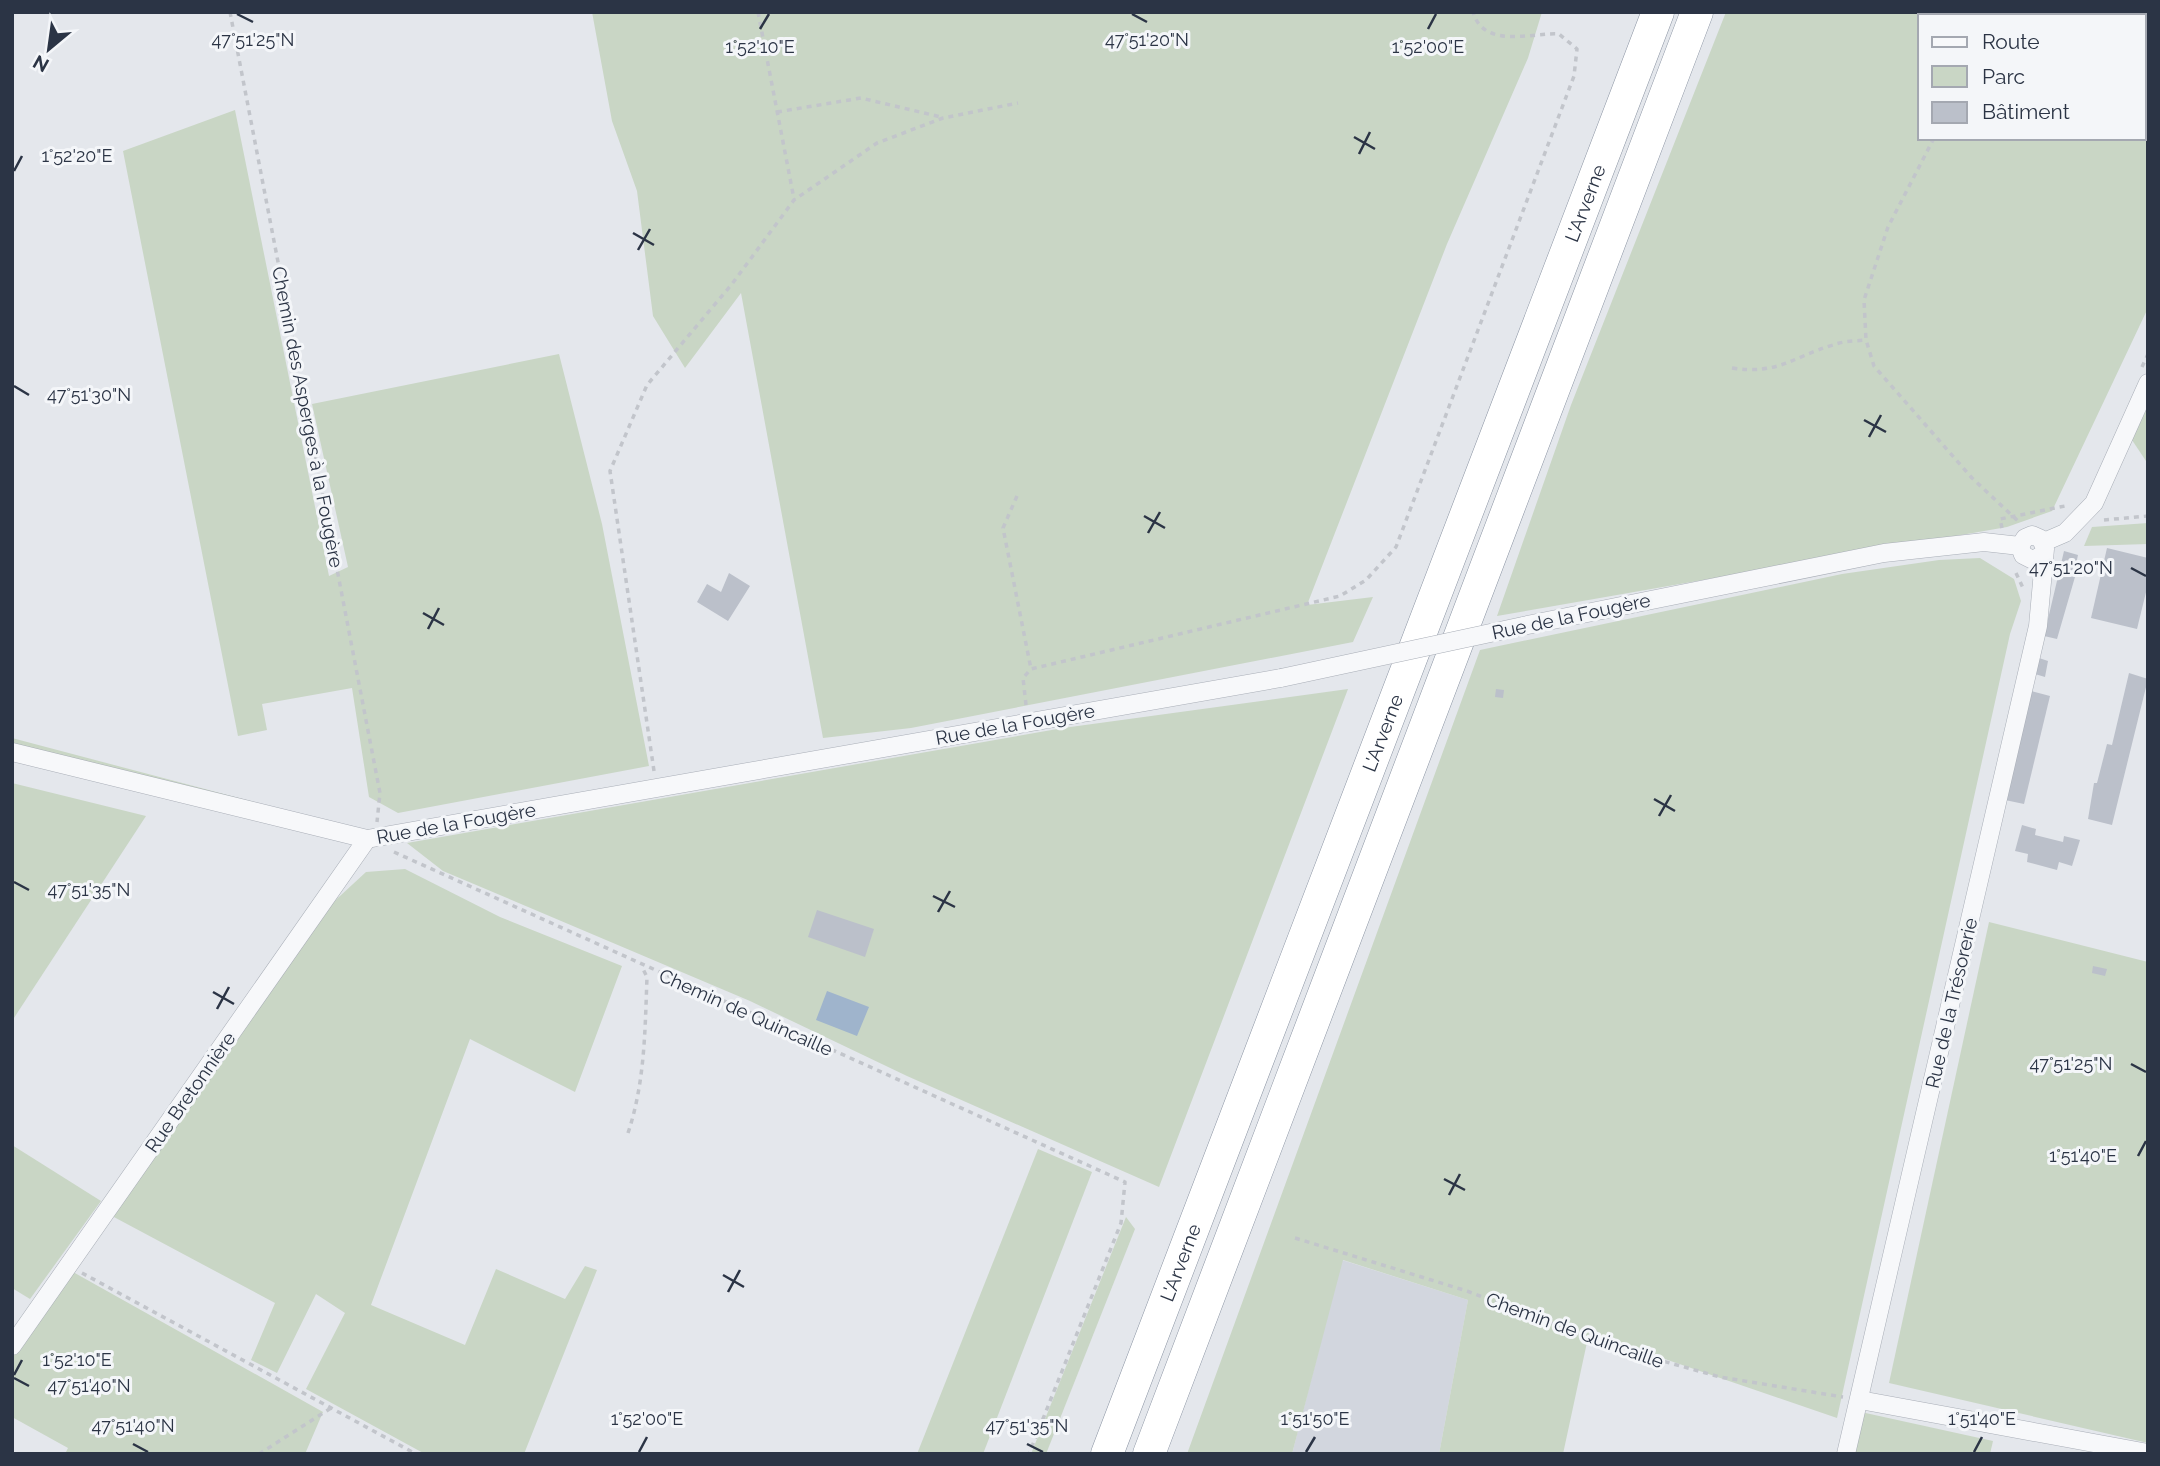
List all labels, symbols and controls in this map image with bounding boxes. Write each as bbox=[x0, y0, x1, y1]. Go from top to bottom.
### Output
north arrow bbox=[14, 14, 84, 84]
legend bbox=[1918, 14, 2146, 140]
text: 47°51'25"N bbox=[212, 29, 294, 50]
text: 47°51'20"N bbox=[1105, 29, 1189, 50]
text: Route bbox=[1982, 29, 2040, 54]
text: 1°52'10"E bbox=[725, 36, 795, 57]
text: 1°52'00"E bbox=[1392, 36, 1464, 57]
text: N bbox=[29, 51, 52, 77]
text: Parc bbox=[1982, 64, 2025, 89]
text: Bâtiment bbox=[1982, 99, 2070, 124]
text: 1°52'20"E bbox=[41, 145, 113, 166]
street label: L'Arverne bbox=[1560, 161, 1610, 245]
street label: Chemin des Asperges à la Fougère bbox=[268, 265, 348, 569]
text: 47°51'30"N bbox=[47, 384, 131, 405]
text: 47°51'20"N bbox=[2029, 557, 2113, 578]
street label: Rue de la Fougère bbox=[1490, 588, 1652, 644]
street label: L'Arverne bbox=[1358, 691, 1407, 775]
street label: Rue de la Fougère bbox=[934, 699, 1096, 749]
street label: Rue de la Fougère bbox=[375, 798, 537, 848]
text: 47°51'35"N bbox=[48, 879, 131, 900]
street label: Rue de la Trésorerie bbox=[1921, 915, 1981, 1091]
street label: Chemin de Quincaille bbox=[656, 964, 836, 1060]
street label: Rue Bretonnière bbox=[140, 1027, 240, 1157]
text: 47°51'25"N bbox=[2030, 1053, 2112, 1074]
text: 1°51'40"E bbox=[2049, 1145, 2117, 1166]
street label: L'Arverne bbox=[1155, 1221, 1205, 1304]
street label: Chemin de Quincaille bbox=[1483, 1288, 1667, 1372]
text: 1°52'10"E bbox=[42, 1349, 112, 1370]
text: 47°51'40"N bbox=[47, 1375, 131, 1396]
text: 1°52'00"E bbox=[611, 1408, 683, 1429]
text: 1°51'50"E bbox=[1280, 1408, 1350, 1429]
text: 1°51'40"E bbox=[1948, 1408, 2016, 1429]
text: 47°51'40"N bbox=[91, 1415, 175, 1436]
text: 47°51'35"N bbox=[986, 1415, 1069, 1436]

